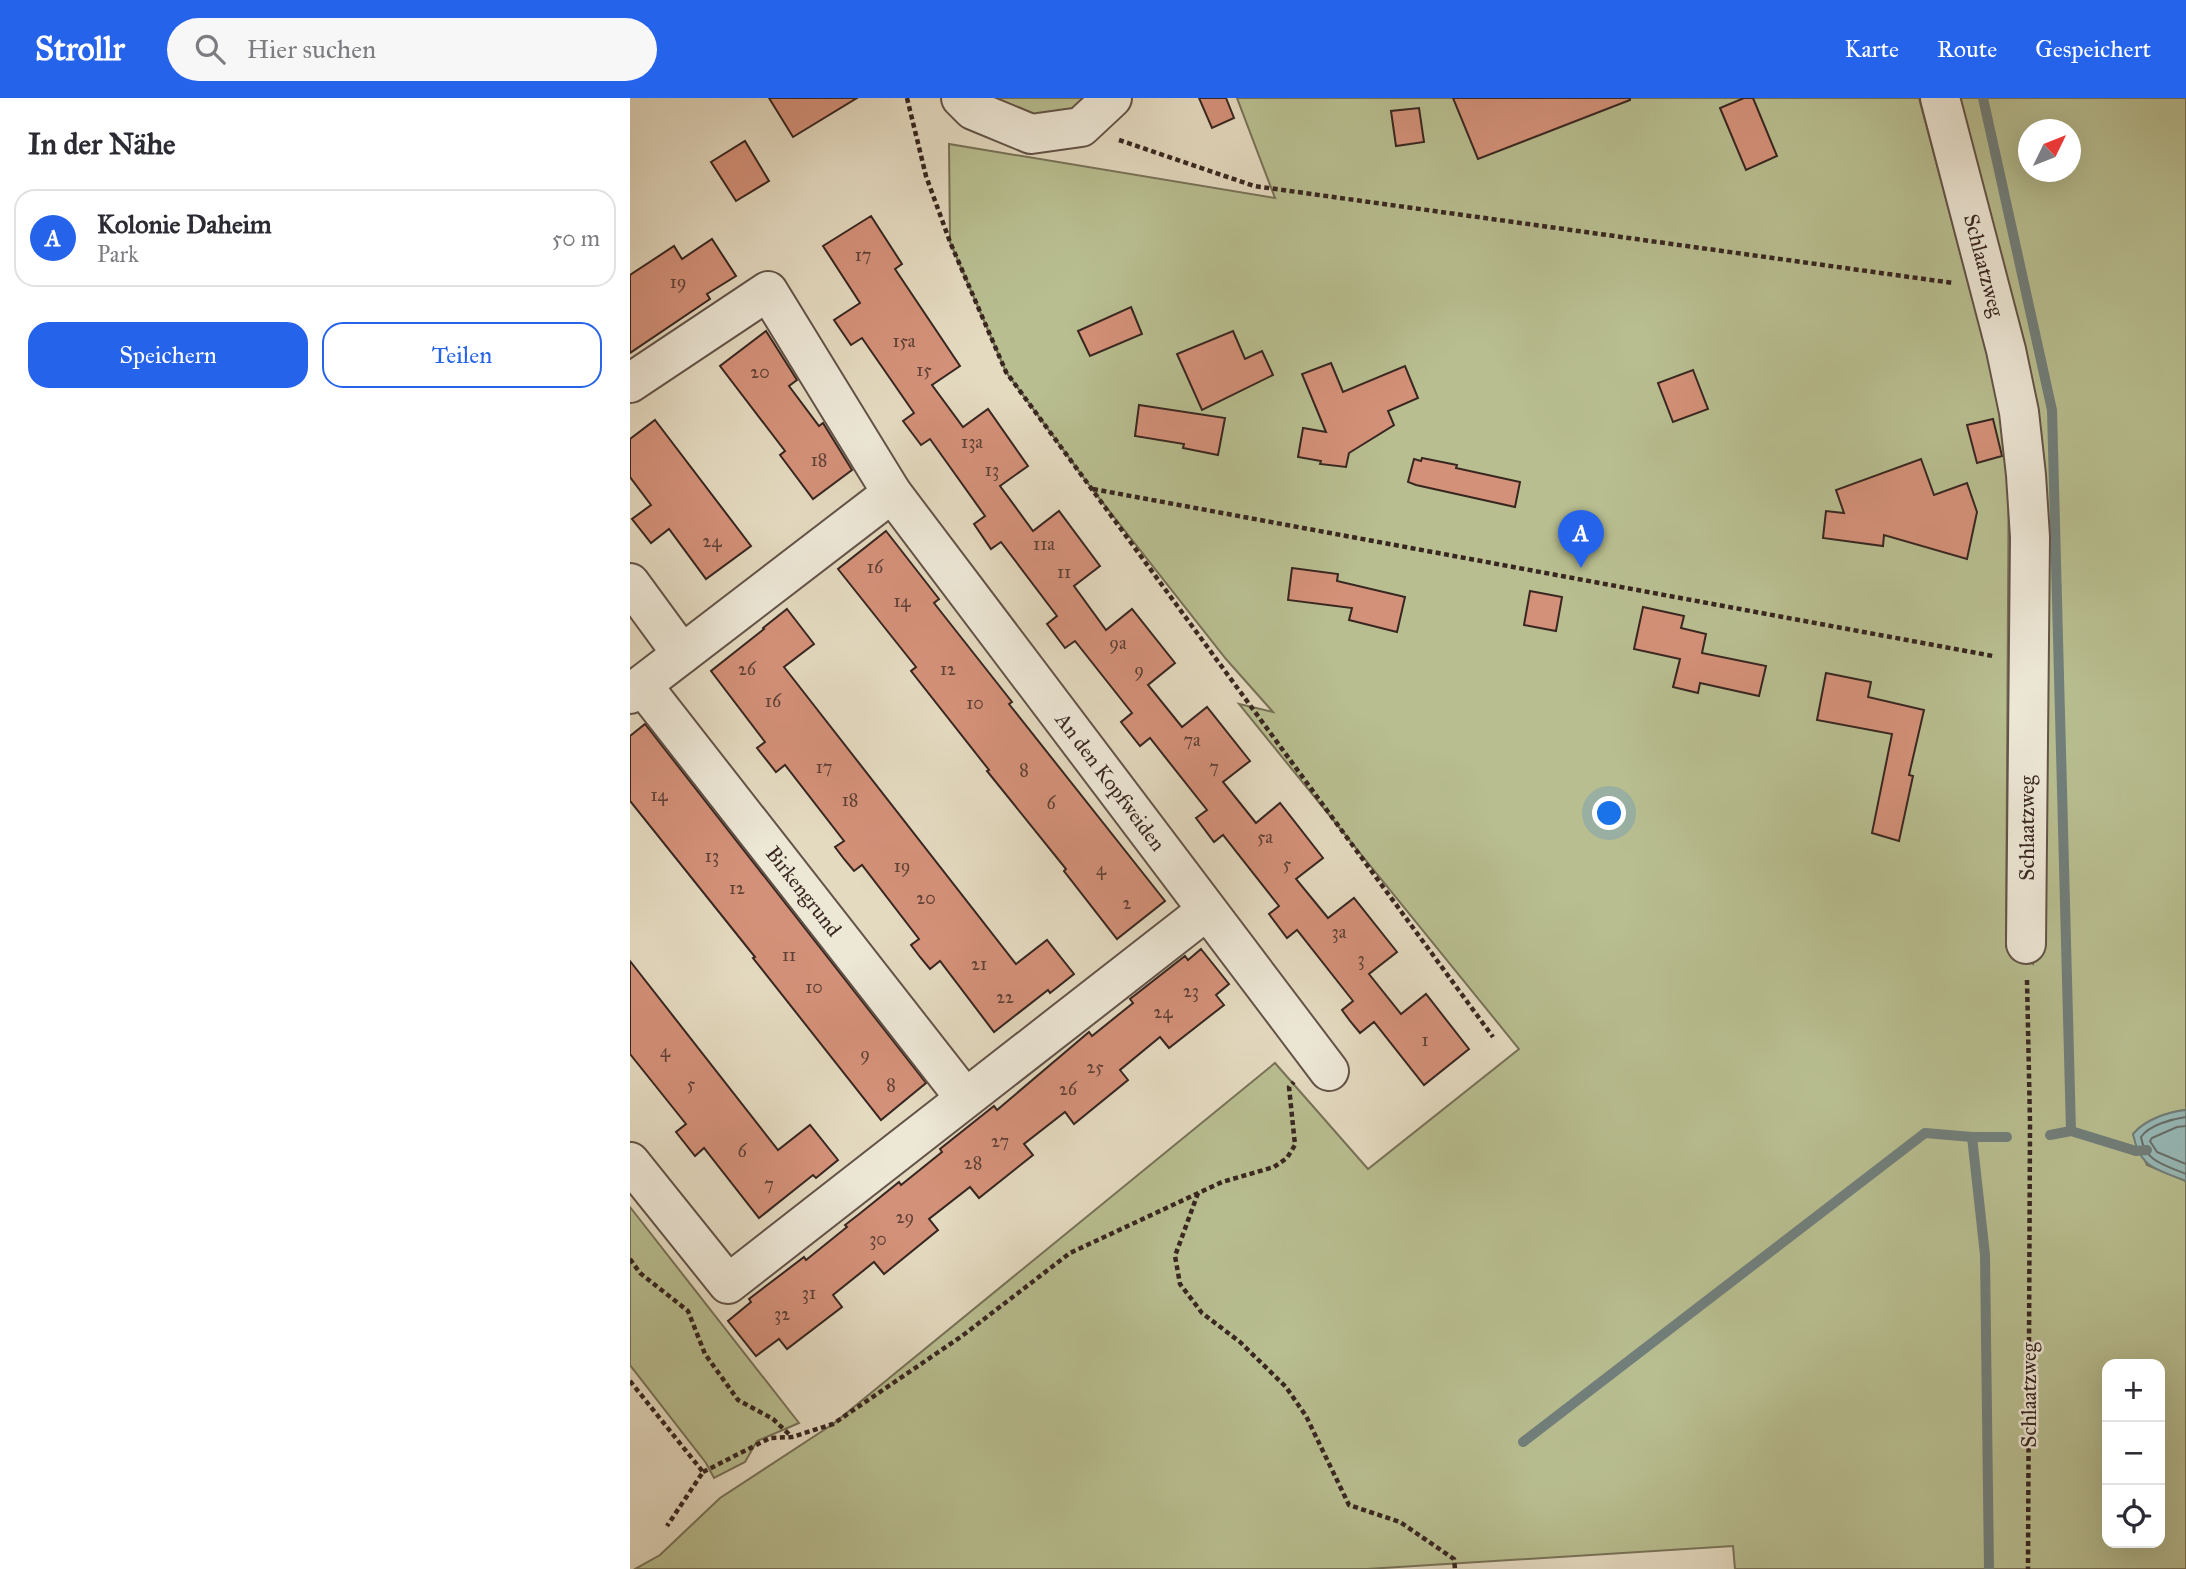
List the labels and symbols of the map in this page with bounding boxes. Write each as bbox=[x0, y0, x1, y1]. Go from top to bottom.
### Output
north arrow bbox=[2018, 119, 2081, 182]
street label: Schlaatzweg bbox=[1958, 211, 2010, 320]
house number: 17 bbox=[855, 244, 871, 266]
house number: 19 bbox=[670, 271, 686, 293]
house number: 15a bbox=[893, 330, 916, 352]
house number: 15 bbox=[916, 359, 932, 381]
house number: 20 bbox=[750, 361, 770, 383]
house number: 13a bbox=[961, 431, 983, 453]
house number: 18 bbox=[811, 449, 827, 471]
house number: 13 bbox=[985, 459, 999, 481]
pin: A bbox=[1558, 510, 1604, 568]
house number: 24 bbox=[703, 530, 722, 552]
house number: 11a bbox=[1033, 533, 1055, 555]
house number: 16 bbox=[867, 556, 884, 578]
house number: 11 bbox=[1057, 561, 1071, 583]
house number: 14 bbox=[893, 590, 912, 612]
house number: 9a bbox=[1109, 632, 1127, 654]
house number: 26 bbox=[738, 658, 757, 680]
house number: 12 bbox=[940, 658, 956, 680]
house number: 9 bbox=[1134, 659, 1144, 681]
house number: 16 bbox=[765, 690, 782, 712]
house number: 10 bbox=[966, 692, 984, 714]
street label: An den Kopfweiden bbox=[1049, 707, 1171, 856]
house number: 7a bbox=[1183, 729, 1201, 751]
house number: 17 bbox=[816, 756, 832, 778]
house number: 7 bbox=[1209, 756, 1219, 778]
house number: 8 bbox=[1019, 759, 1029, 781]
street label: Schlaatzweg bbox=[2014, 775, 2040, 881]
house number: 14 bbox=[650, 784, 669, 806]
house number: 18 bbox=[842, 789, 858, 811]
house number: 6 bbox=[1046, 792, 1056, 814]
your location bbox=[1592, 796, 1626, 830]
house number: 5a bbox=[1257, 826, 1273, 848]
street label: Birkengrund bbox=[760, 841, 847, 942]
house number: 13 bbox=[705, 845, 719, 867]
house number: 5 bbox=[1283, 853, 1292, 875]
house number: 19 bbox=[894, 855, 910, 877]
house number: 4 bbox=[1096, 858, 1107, 880]
house number: 12 bbox=[729, 877, 745, 899]
house number: 20 bbox=[916, 887, 936, 909]
house number: 2 bbox=[1123, 892, 1132, 914]
house number: 3a bbox=[1332, 921, 1347, 943]
house number: 11 bbox=[782, 944, 796, 966]
house number: 3 bbox=[1357, 948, 1365, 970]
house number: 21 bbox=[971, 953, 987, 975]
house number: 10 bbox=[805, 976, 823, 998]
house number: 23 bbox=[1183, 980, 1199, 1002]
house number: 22 bbox=[996, 986, 1014, 1008]
house number: 24 bbox=[1154, 1001, 1173, 1023]
house number: 1 bbox=[1421, 1029, 1429, 1051]
house number: 4 bbox=[660, 1040, 671, 1062]
house number: 9 bbox=[860, 1043, 870, 1065]
house number: 25 bbox=[1086, 1056, 1104, 1078]
house number: 5 bbox=[687, 1073, 696, 1095]
house number: 8 bbox=[886, 1074, 896, 1096]
house number: 26 bbox=[1059, 1078, 1078, 1100]
house number: 27 bbox=[991, 1130, 1009, 1152]
house number: 6 bbox=[737, 1140, 747, 1162]
house number: 28 bbox=[964, 1152, 982, 1174]
house number: 7 bbox=[764, 1173, 774, 1195]
house number: 29 bbox=[896, 1206, 914, 1228]
house number: 30 bbox=[869, 1228, 887, 1250]
house number: 31 bbox=[802, 1282, 816, 1304]
house number: 32 bbox=[774, 1303, 790, 1325]
street label: Schlaatzweg bbox=[2016, 1342, 2042, 1448]

